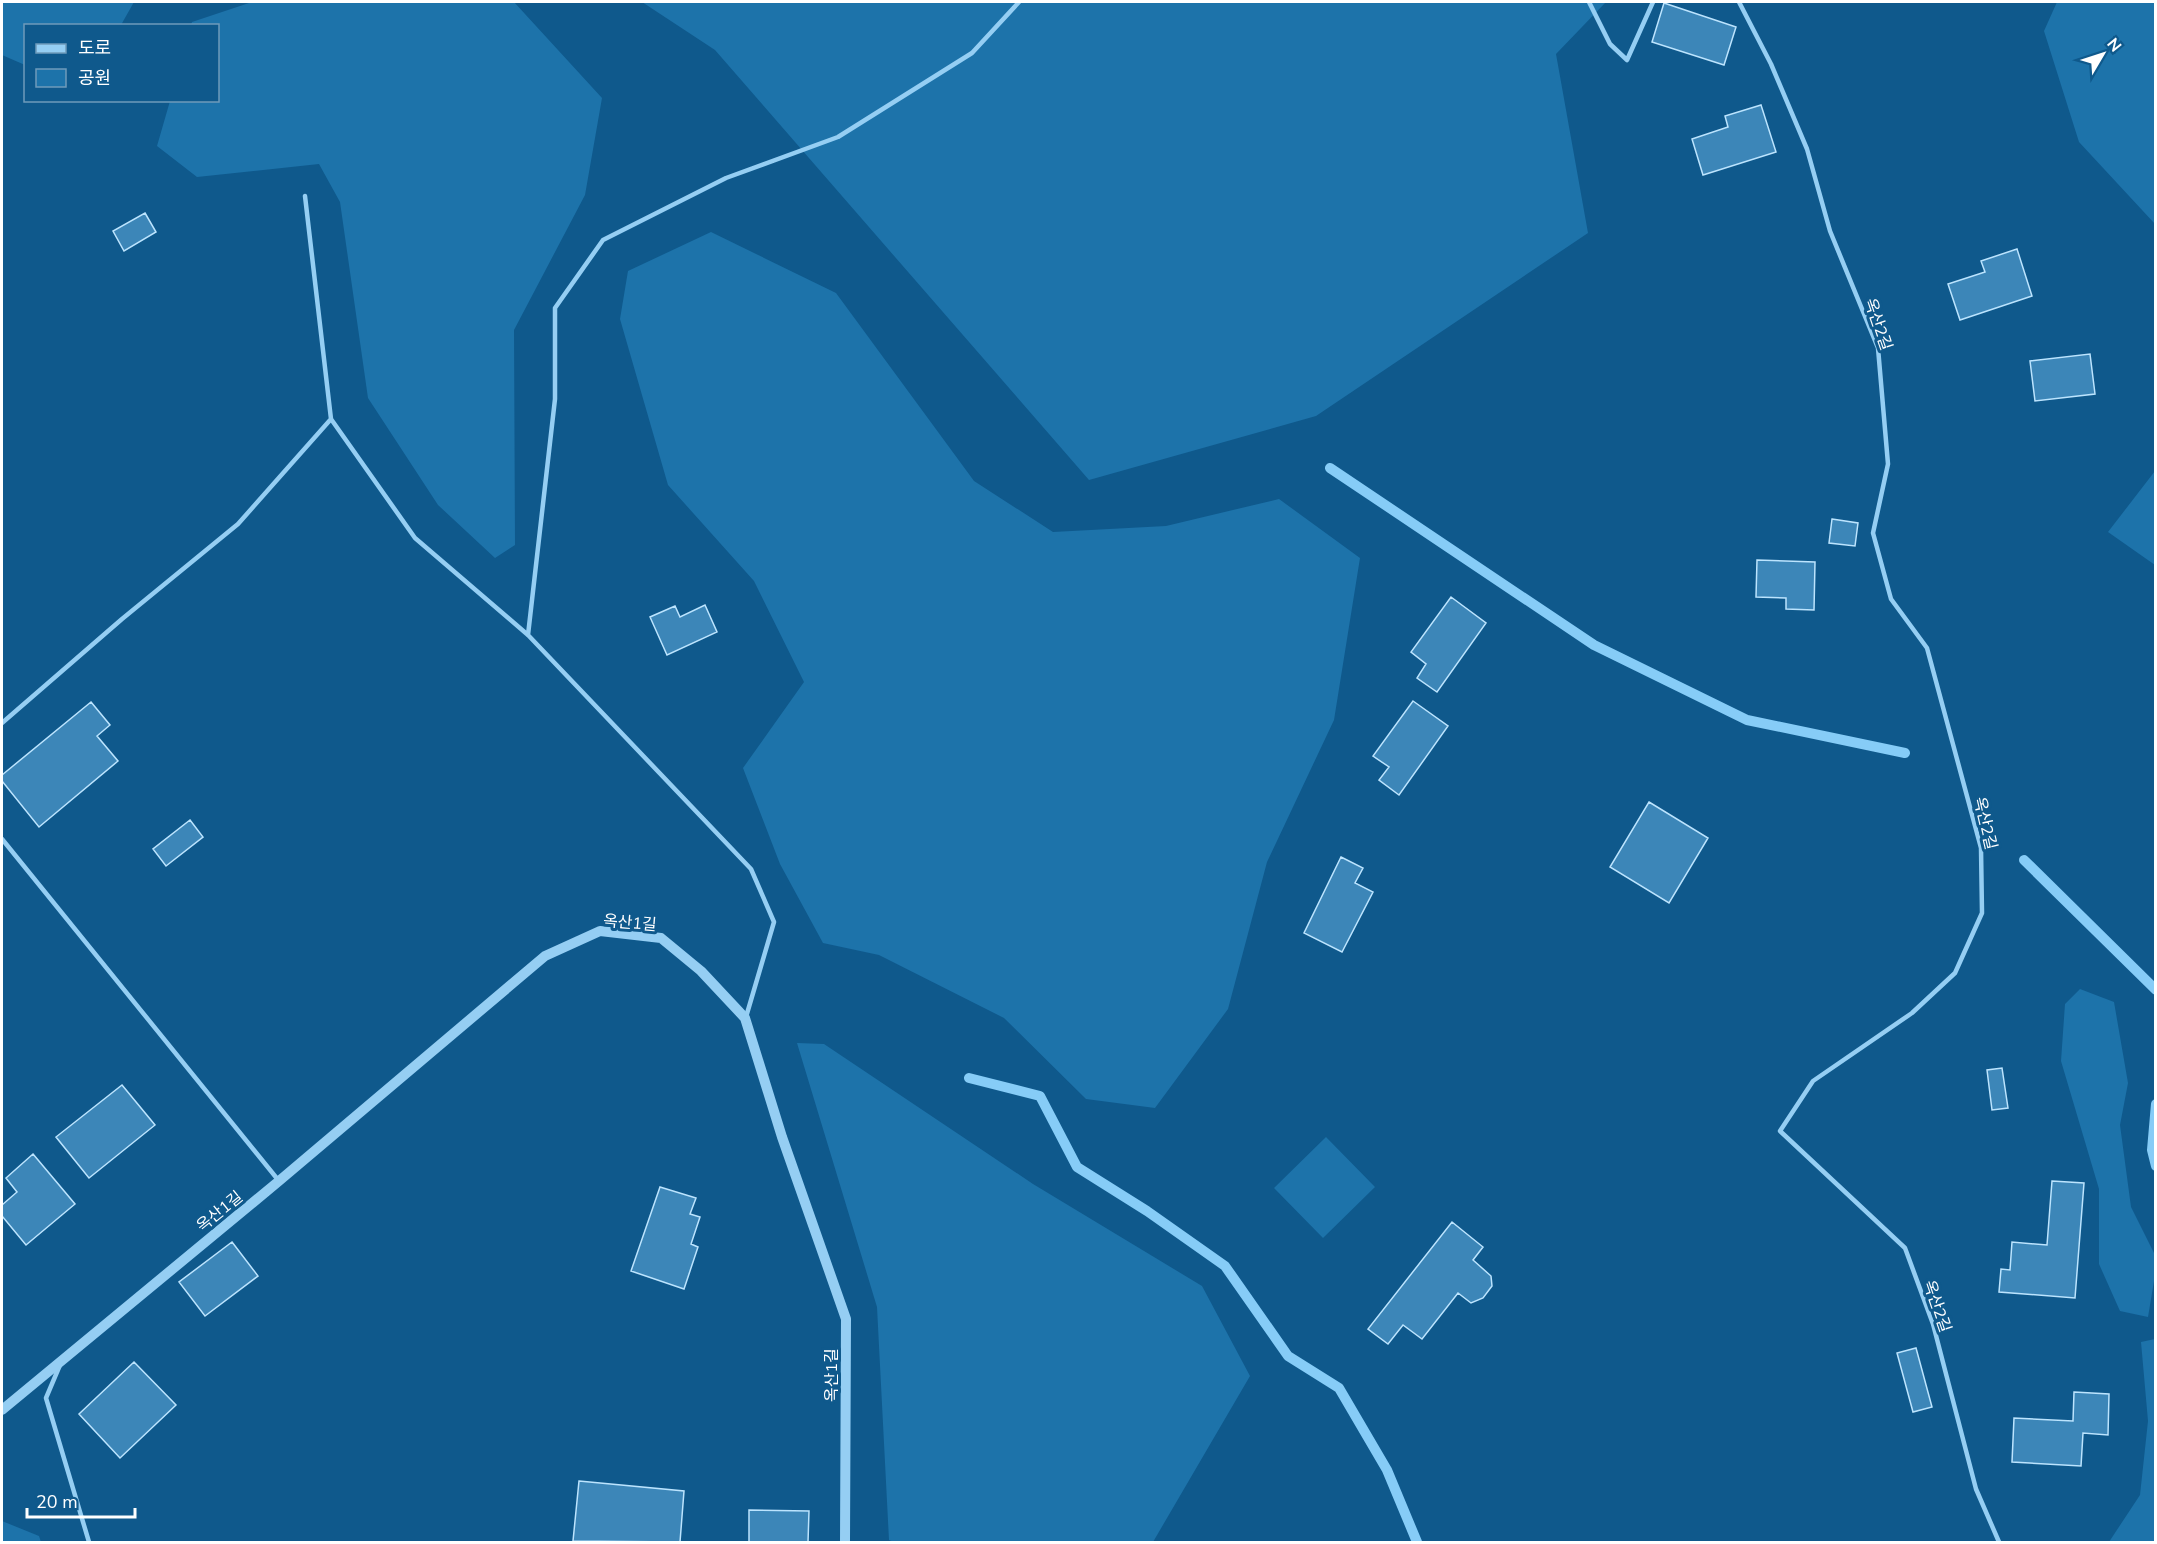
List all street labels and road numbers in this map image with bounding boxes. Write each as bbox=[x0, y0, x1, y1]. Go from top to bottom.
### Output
street label: 옥산2길 bbox=[1859, 295, 1897, 353]
street label: 옥산2길 bbox=[1968, 795, 2002, 852]
street label: 옥산1길 bbox=[602, 910, 658, 936]
street label: 옥산1길 bbox=[192, 1186, 247, 1237]
street label: 옥산2길 bbox=[1918, 1277, 1956, 1335]
street label: 옥산1길 bbox=[821, 1348, 843, 1402]

